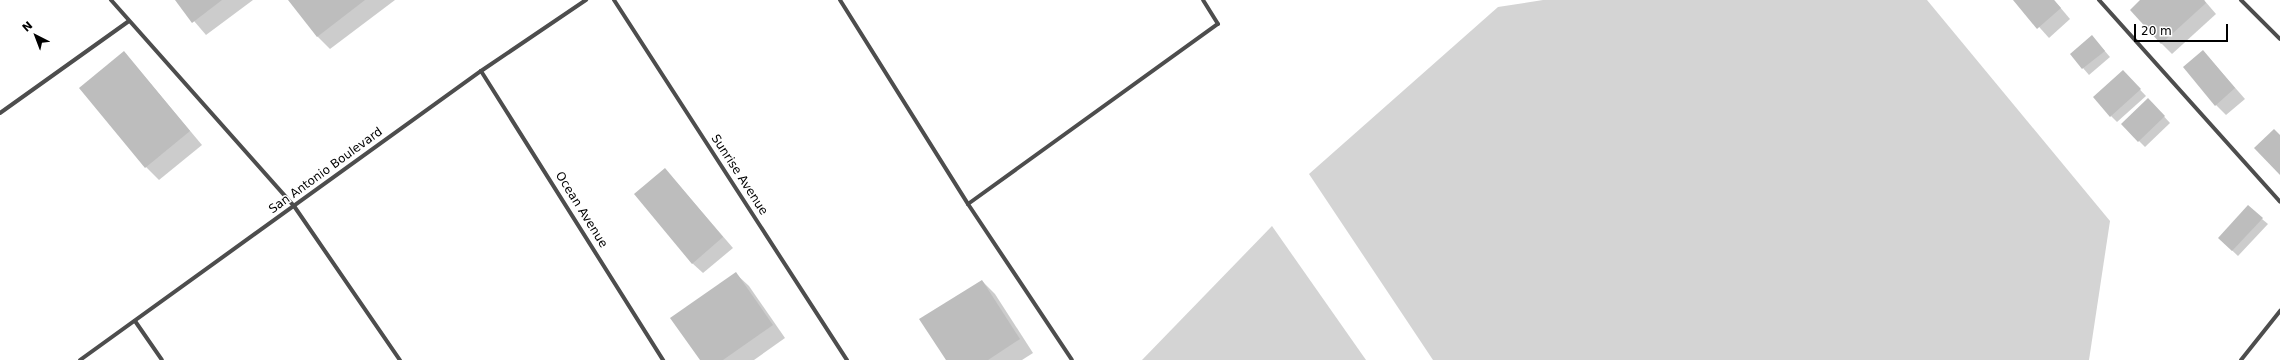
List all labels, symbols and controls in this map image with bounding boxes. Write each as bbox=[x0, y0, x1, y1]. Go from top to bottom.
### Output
north arrow bbox=[16, 16, 56, 56]
scale bar bbox=[2136, 16, 2230, 42]
text: N bbox=[20, 19, 35, 35]
text: 20 m bbox=[2141, 24, 2172, 38]
street label: San Antonio Boulevard bbox=[266, 125, 386, 217]
street label: Sunrise Avenue bbox=[708, 132, 770, 218]
street label: Ocean Avenue bbox=[552, 169, 610, 251]

